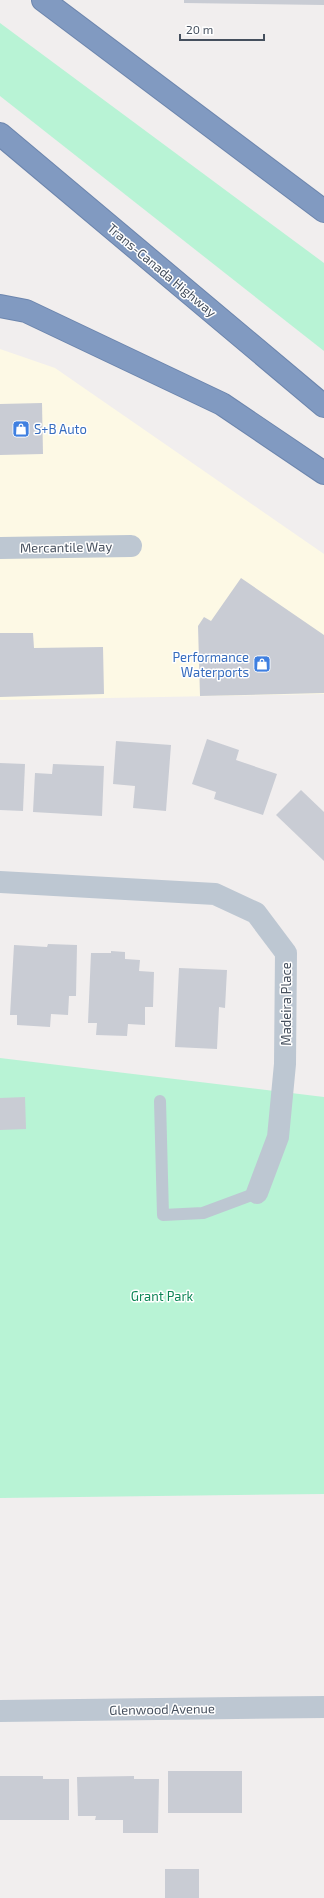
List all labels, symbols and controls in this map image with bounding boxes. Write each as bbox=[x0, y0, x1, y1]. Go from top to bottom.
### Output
scale bar bbox=[180, 16, 264, 42]
text: 20 m bbox=[186, 22, 213, 36]
street label: Trans-Canada Highway bbox=[104, 220, 220, 320]
shop icon: S+B Auto bbox=[11, 419, 31, 439]
place label: S+B Auto bbox=[34, 421, 87, 437]
street label: Mercantile Way bbox=[20, 538, 112, 556]
place label: Performance Waterports bbox=[172, 649, 249, 680]
shop icon: Performance Waterports bbox=[252, 654, 272, 674]
street label: Madeira Place bbox=[278, 962, 294, 1046]
park label: Grant Park bbox=[131, 1288, 194, 1304]
street label: Glenwood Avenue bbox=[109, 1700, 215, 1718]

